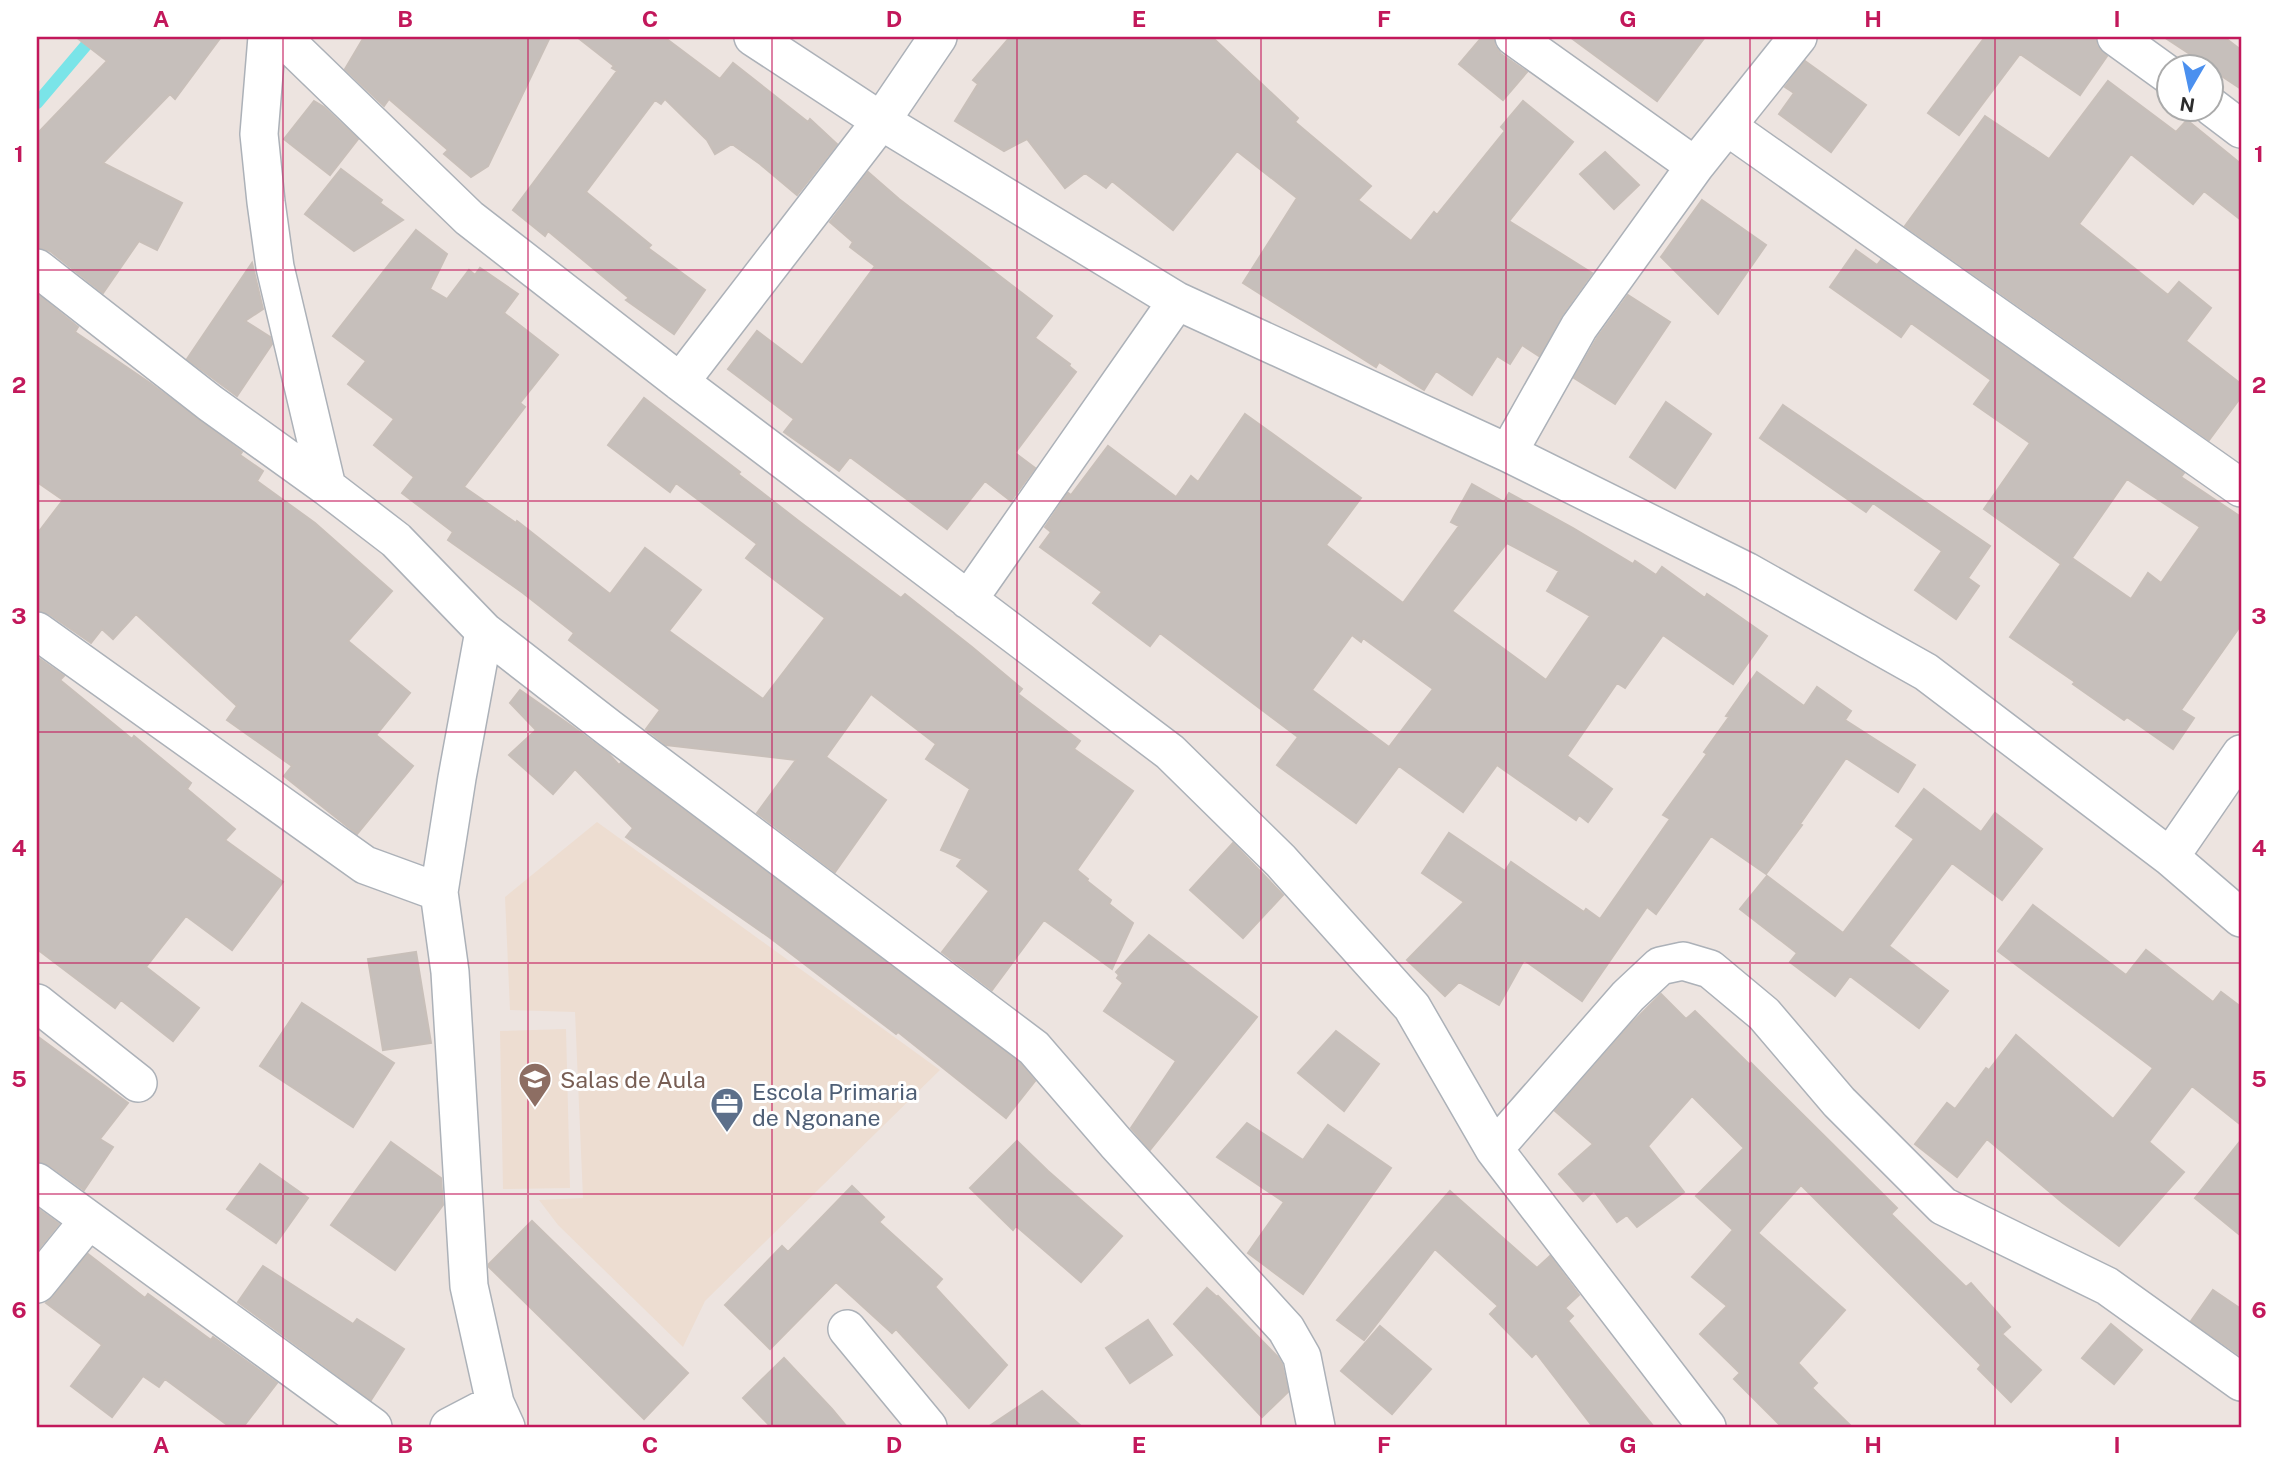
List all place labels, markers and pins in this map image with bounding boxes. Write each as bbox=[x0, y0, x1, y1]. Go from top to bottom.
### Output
school or university icon: Salas de Aula bbox=[516, 1060, 554, 1109]
place label: Salas de Aula bbox=[560, 1066, 706, 1093]
place label: Escola Primaria de Ngonane bbox=[752, 1078, 918, 1131]
office icon: Escola Primaria de Ngonane bbox=[708, 1085, 746, 1134]

